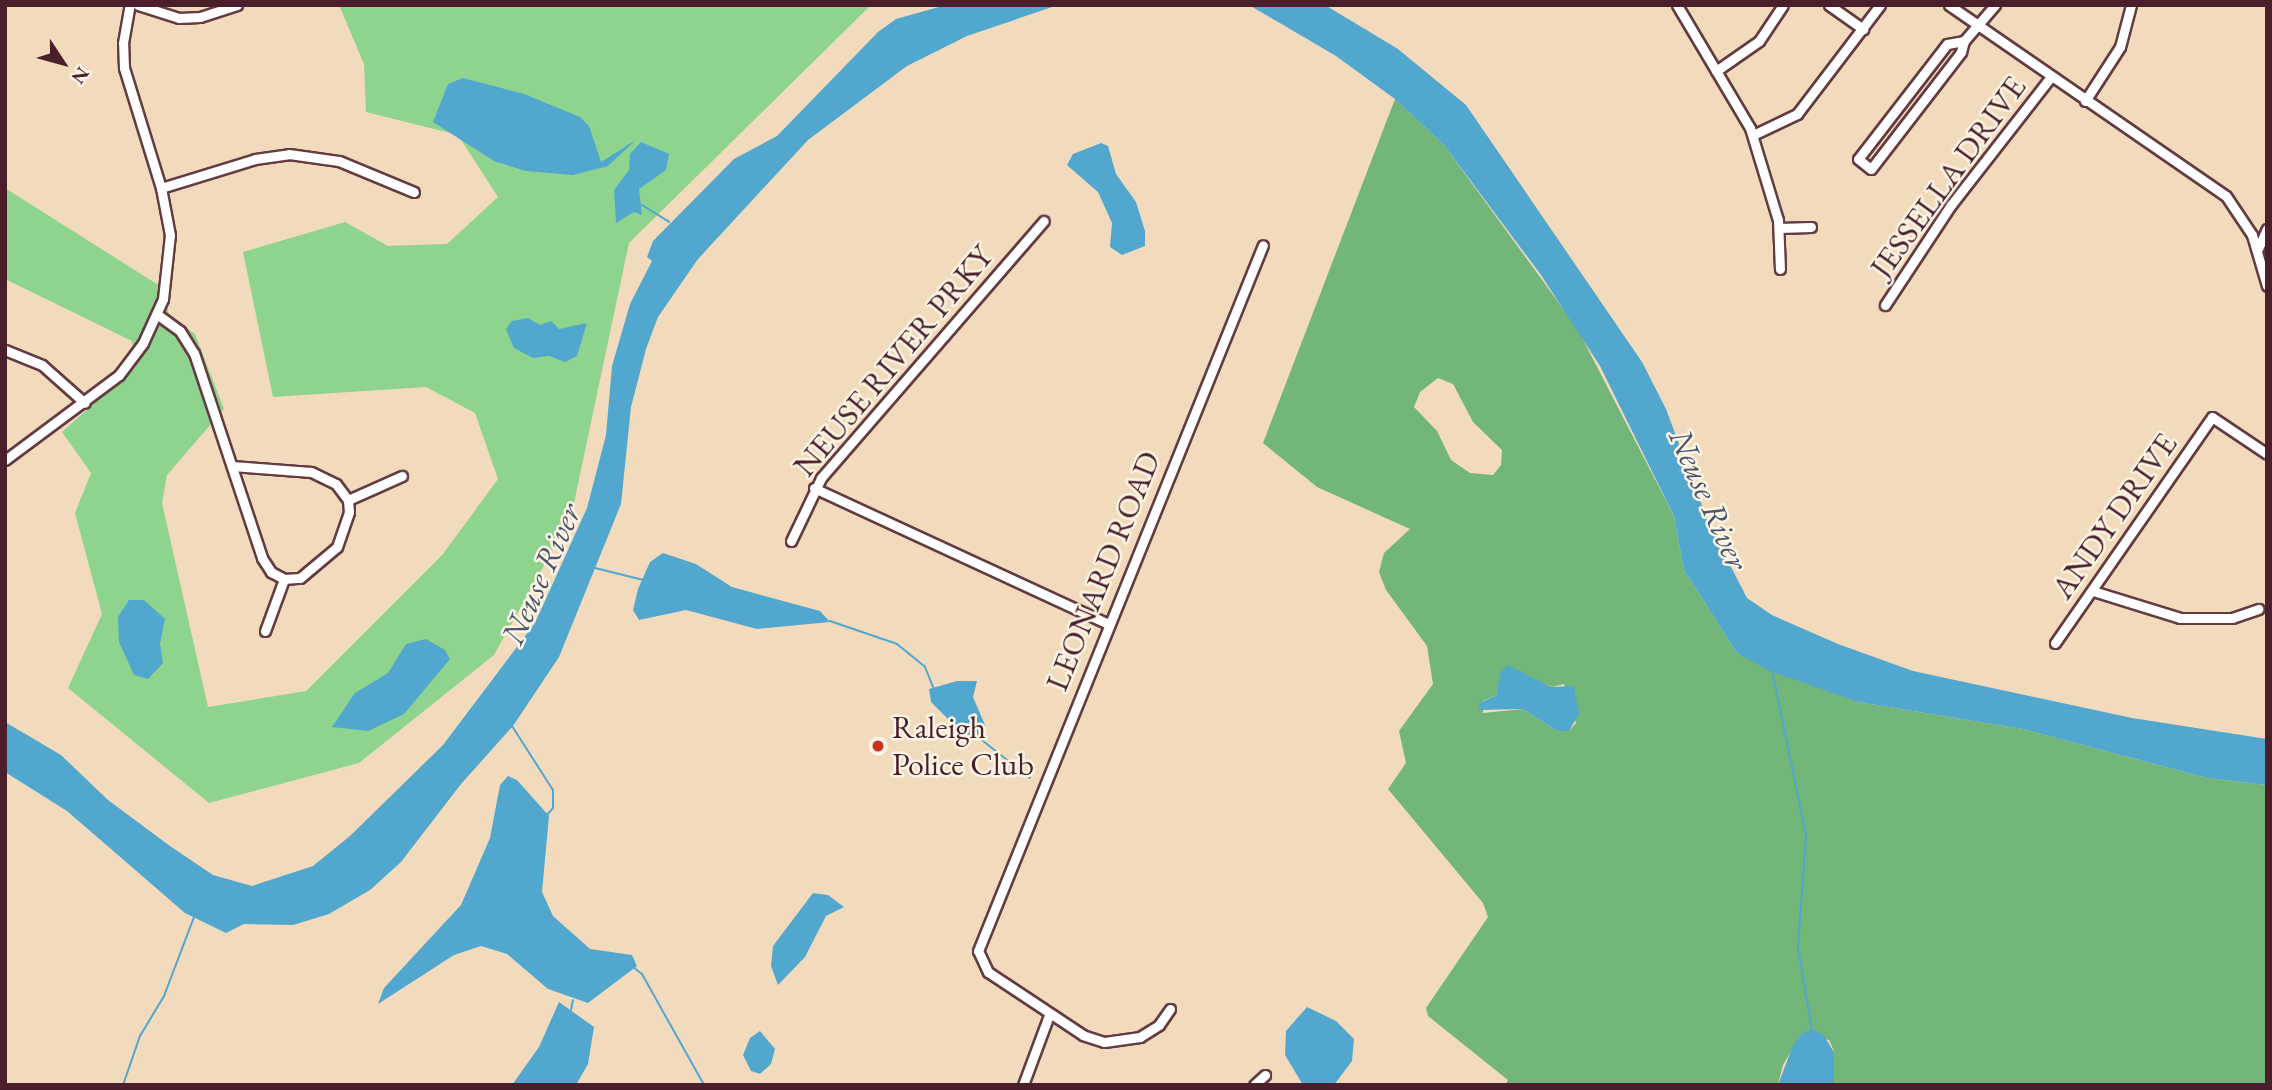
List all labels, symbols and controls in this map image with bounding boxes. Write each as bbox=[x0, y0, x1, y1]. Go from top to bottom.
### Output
north arrow bbox=[28, 28, 98, 98]
text: N bbox=[66, 62, 95, 89]
street label: JESSELLA DRIVE bbox=[1862, 69, 2034, 285]
street label: NEUSE RIVER PRKY bbox=[785, 238, 1001, 484]
water label: Neuse River bbox=[1660, 422, 1758, 576]
street label: ANDY DRIVE bbox=[2043, 426, 2185, 606]
street label: LEONARD ROAD bbox=[1038, 446, 1168, 696]
water label: Neuse River bbox=[492, 497, 590, 651]
place label: Raleigh Police Club bbox=[892, 709, 1034, 784]
marker: Raleigh Police Club bbox=[870, 738, 886, 754]

